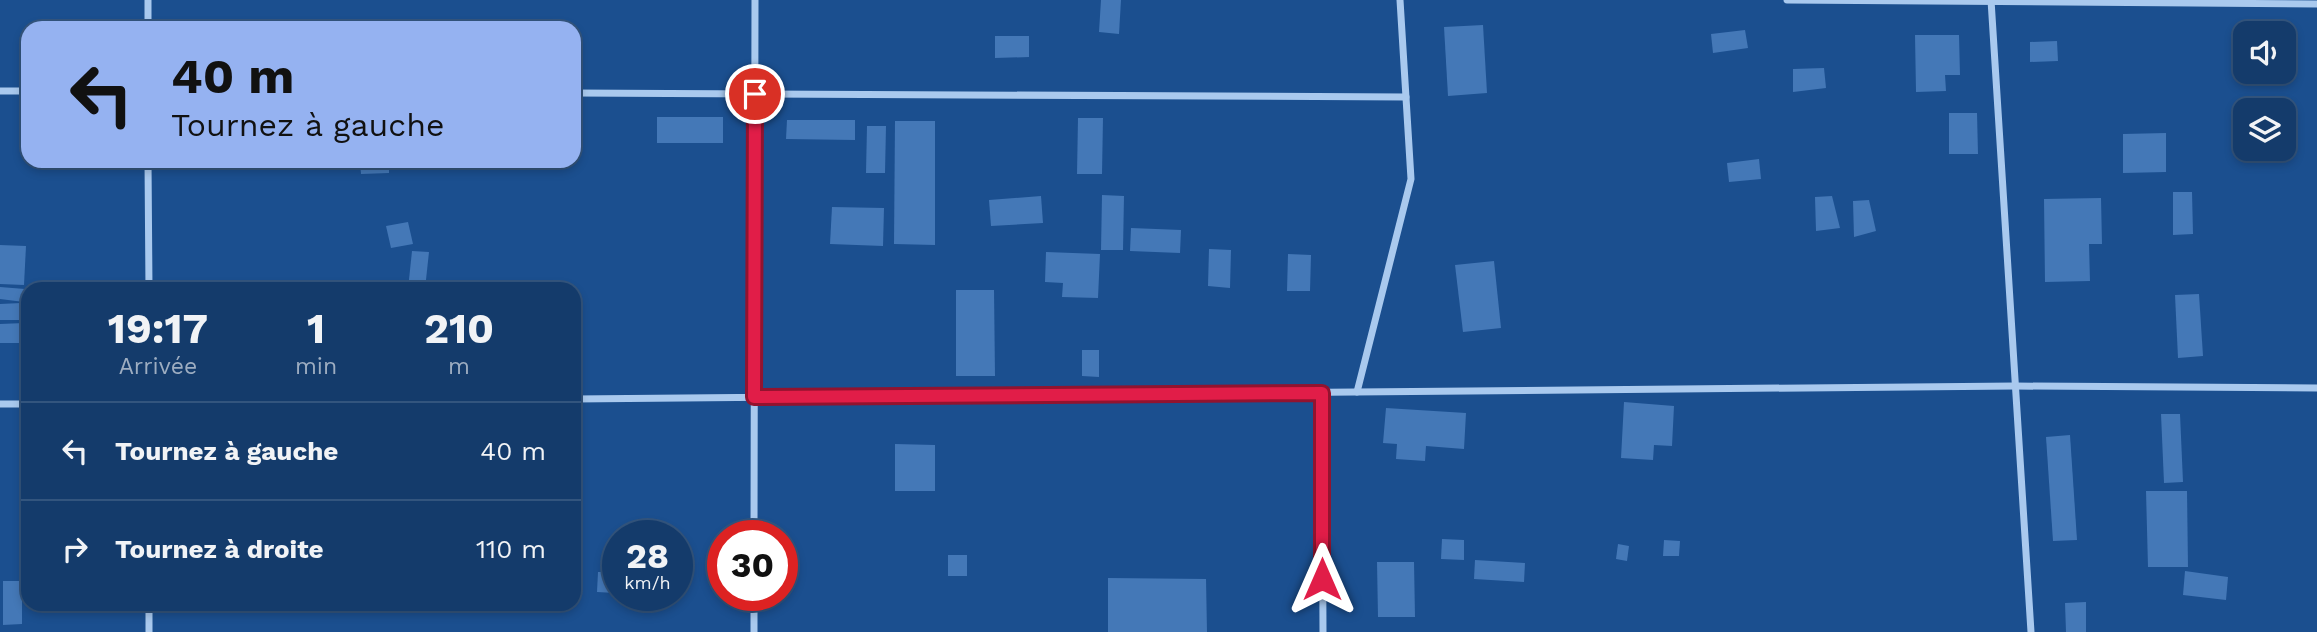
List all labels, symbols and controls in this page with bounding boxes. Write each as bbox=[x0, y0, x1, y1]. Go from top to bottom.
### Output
map controls bbox=[2233, 21, 2296, 161]
button: sound bbox=[2233, 21, 2296, 84]
text: 40 m bbox=[171, 47, 294, 105]
icon: left bbox=[56, 49, 147, 140]
pin bbox=[725, 64, 785, 124]
icon: arrive bbox=[736, 75, 774, 113]
button: layers bbox=[2233, 98, 2296, 161]
text: Tournez à gauche bbox=[171, 106, 444, 144]
text: 19:17 bbox=[108, 304, 208, 353]
text: 1 bbox=[307, 304, 325, 353]
text: 210 bbox=[424, 304, 494, 353]
text: Arrivée bbox=[119, 353, 197, 380]
text: min bbox=[295, 353, 337, 380]
text: m bbox=[448, 353, 470, 380]
icon: left bbox=[56, 432, 94, 470]
text: Tournez à gauche bbox=[115, 436, 338, 466]
text: 40 m bbox=[480, 436, 546, 466]
speed limit sign: 30 bbox=[707, 520, 798, 611]
icon: right bbox=[56, 530, 94, 568]
text: Tournez à droite bbox=[115, 534, 324, 564]
text: 110 m bbox=[476, 534, 546, 564]
text: 28 bbox=[626, 535, 669, 577]
position arrow bbox=[1285, 542, 1359, 616]
text: km/h bbox=[624, 572, 671, 593]

